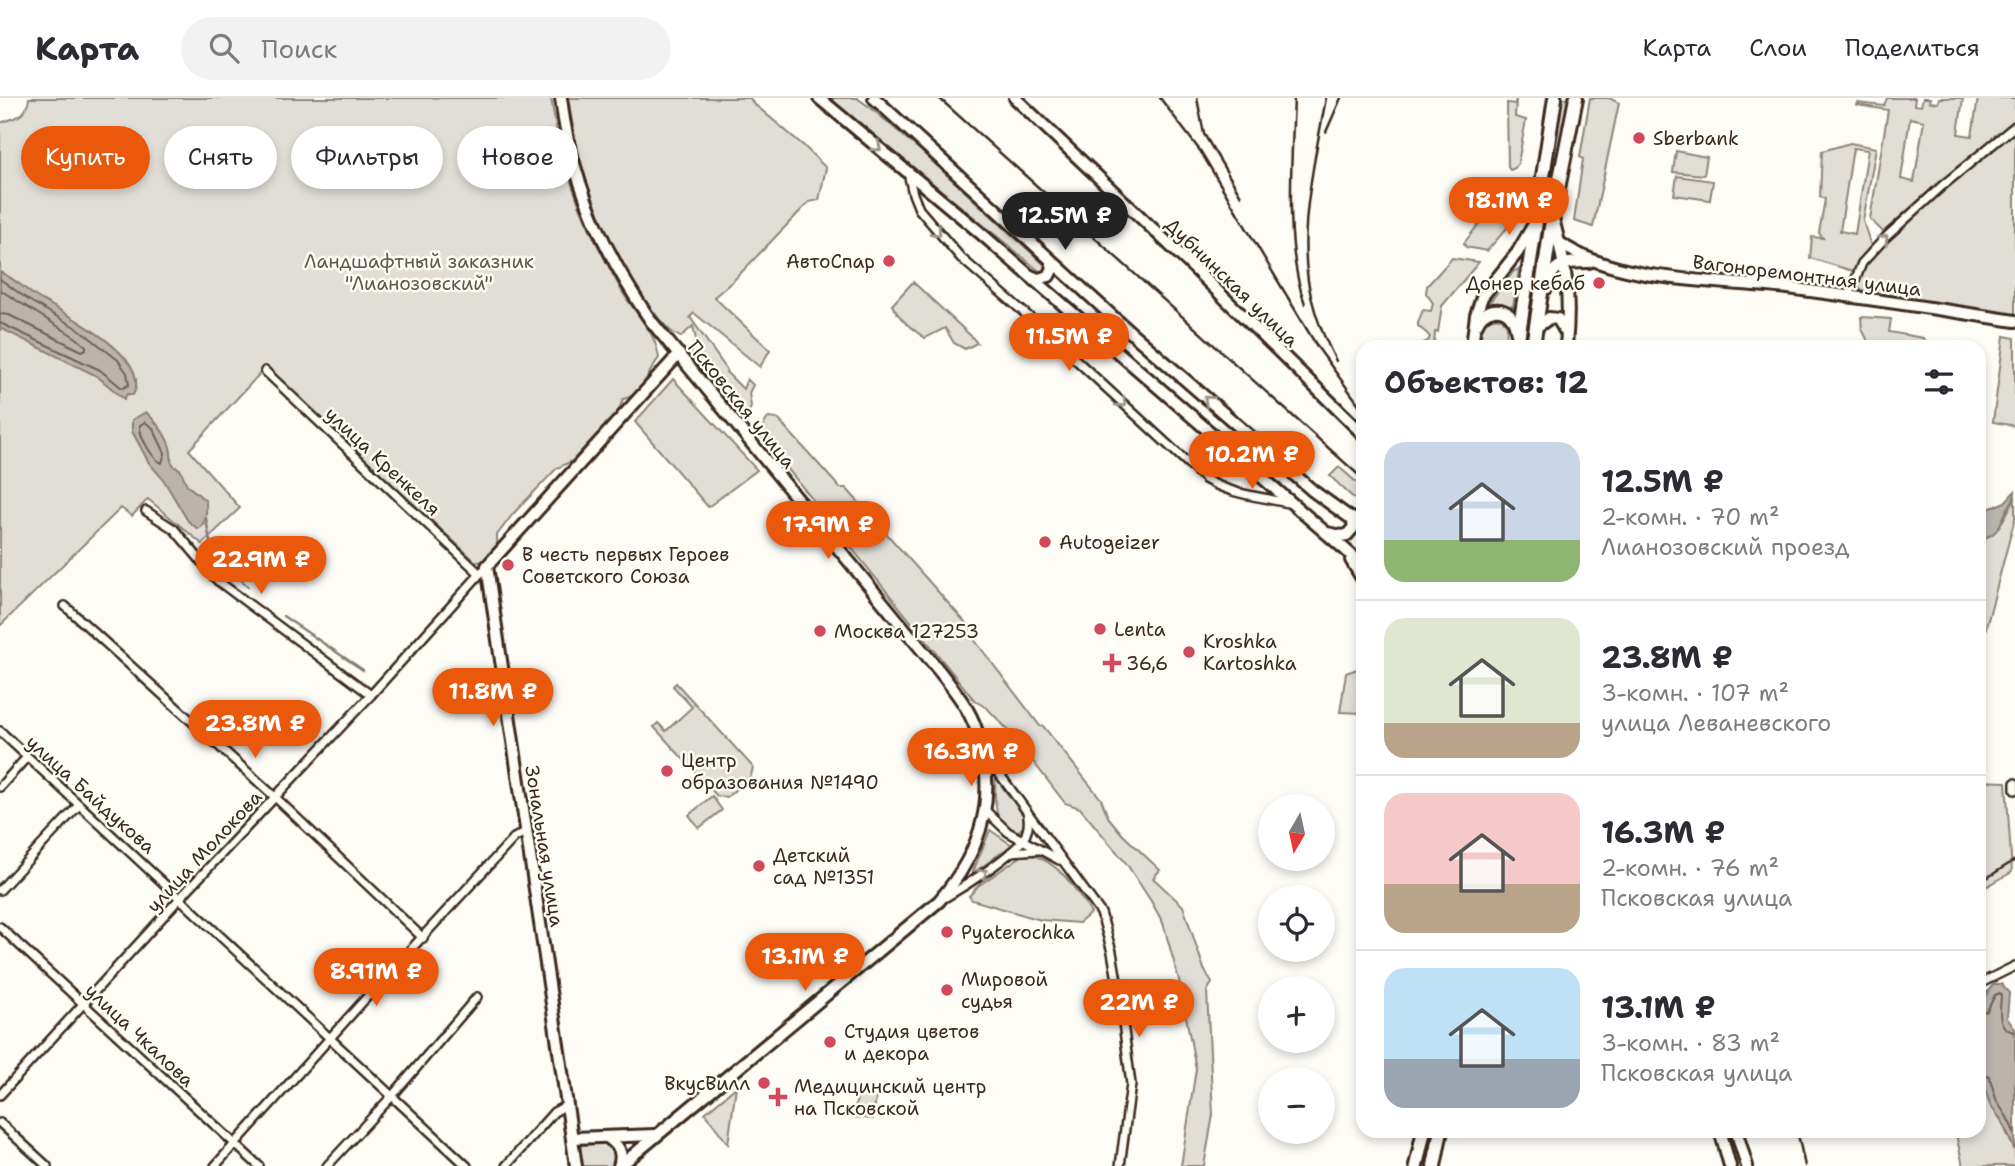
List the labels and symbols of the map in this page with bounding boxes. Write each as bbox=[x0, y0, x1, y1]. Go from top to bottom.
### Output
place label: Sberbank bbox=[1653, 126, 1739, 151]
marker: Sberbank bbox=[1631, 130, 1647, 146]
one-way arrow bbox=[869, 139, 882, 151]
pin: 18.1M ₽ bbox=[1444, 178, 1574, 237]
pin: 12.5M ₽ bbox=[1000, 192, 1130, 252]
street label: Дубнинская улица bbox=[1160, 212, 1304, 353]
one-way arrow bbox=[929, 224, 941, 237]
one-way arrow bbox=[1875, 235, 1888, 248]
park label: Ландшафтный заказник "Лианозовский" bbox=[304, 249, 534, 296]
place label: АвтоСпар bbox=[786, 249, 875, 274]
street label: Вагоноремонтная улица bbox=[1691, 249, 1923, 302]
marker: АвтоСпар bbox=[881, 253, 897, 269]
place label: Донер кебаб bbox=[1466, 271, 1585, 296]
marker: Донер кебаб bbox=[1591, 275, 1607, 291]
pin: 11.5M ₽ bbox=[1004, 314, 1134, 373]
street label: Псковская улица bbox=[682, 335, 801, 474]
one-way arrow bbox=[1114, 395, 1127, 408]
one-way arrow bbox=[1204, 396, 1217, 408]
street label: улица Кренкеля bbox=[320, 401, 446, 521]
pin: 10.2M ₽ bbox=[1187, 432, 1317, 491]
pin: 17.9M ₽ bbox=[763, 502, 893, 561]
place label: Autogeizer bbox=[1059, 530, 1160, 555]
marker: Autogeizer bbox=[1037, 534, 1053, 550]
pin: 22.9M ₽ bbox=[196, 536, 326, 596]
place label: В честь первых Героев Советского Союза bbox=[522, 542, 729, 589]
marker: В честь первых Героев Советского Союза bbox=[500, 557, 516, 573]
place label: Lenta bbox=[1114, 617, 1166, 642]
place label: Москва 127253 bbox=[834, 619, 979, 644]
marker: Lenta bbox=[1092, 621, 1108, 637]
marker: Москва 127253 bbox=[812, 623, 828, 639]
place label: Kroshka Kartoshka bbox=[1203, 629, 1297, 676]
marker: Kroshka Kartoshka bbox=[1181, 644, 1197, 660]
place label: 36,6 bbox=[1126, 651, 1168, 676]
marker: 36,6 bbox=[1104, 655, 1120, 671]
pin: 11.8M ₽ bbox=[428, 668, 558, 728]
pin: 23.8M ₽ bbox=[190, 700, 320, 760]
pin: 16.3M ₽ bbox=[906, 728, 1036, 788]
street label: улица Байдукова bbox=[21, 730, 161, 859]
place label: Центр образования №1490 bbox=[681, 748, 879, 795]
marker: Центр образования №1490 bbox=[659, 763, 675, 779]
street label: Зональная улица bbox=[519, 764, 570, 929]
street label: улица Молокова bbox=[141, 785, 268, 918]
north arrow bbox=[1258, 794, 1335, 872]
place label: Детский сад №1351 bbox=[773, 843, 875, 890]
marker: Детский сад №1351 bbox=[751, 858, 767, 874]
one-way arrow bbox=[975, 868, 987, 881]
place label: Pyaterochka bbox=[961, 920, 1075, 945]
marker: Pyaterochka bbox=[939, 924, 955, 940]
pin: 13.1M ₽ bbox=[740, 934, 870, 993]
pin: 8.91M ₽ bbox=[311, 948, 441, 1008]
place label: Мировой судья bbox=[961, 967, 1048, 1014]
street label: улица Чкалова bbox=[80, 978, 200, 1093]
pin: 22M ₽ bbox=[1090, 979, 1188, 1039]
marker: Мировой судья bbox=[939, 982, 955, 998]
place label: Студия цветов и декора bbox=[844, 1019, 979, 1066]
marker: Студия цветов и декора bbox=[822, 1034, 838, 1050]
place label: ВкусВилл bbox=[664, 1071, 750, 1096]
place label: Медицинский центр на Псковской bbox=[794, 1074, 986, 1121]
marker: ВкусВилл bbox=[756, 1075, 772, 1091]
marker: Медицинский центр на Псковской bbox=[768, 1087, 788, 1107]

